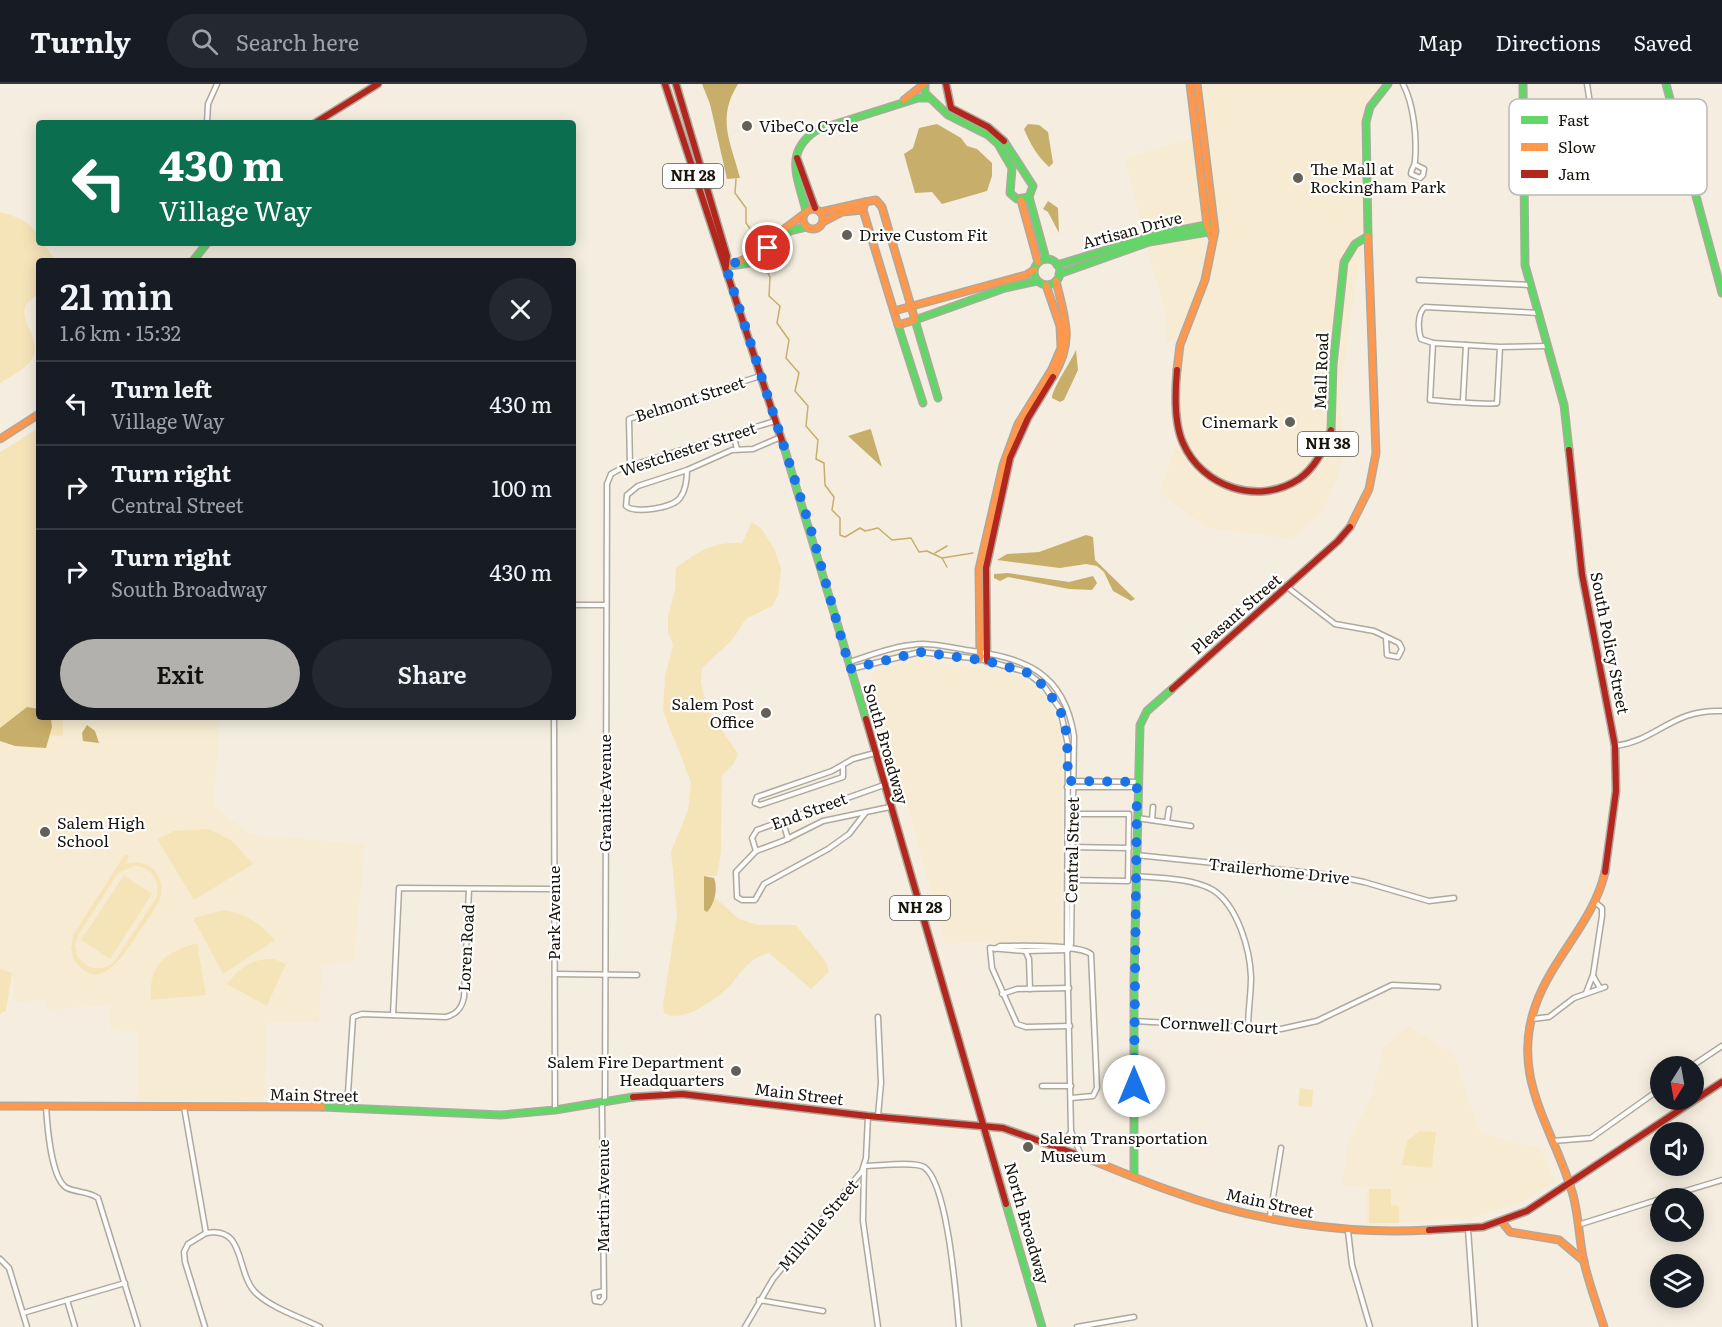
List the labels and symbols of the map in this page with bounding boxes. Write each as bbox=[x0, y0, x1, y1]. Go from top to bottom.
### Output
legend bbox=[1509, 99, 1707, 195]
text: Fast bbox=[1558, 107, 1590, 131]
place label: VibeCo Cycle bbox=[759, 113, 859, 137]
marker: VibeCo Cycle bbox=[740, 119, 754, 133]
text: Slow bbox=[1558, 134, 1596, 158]
place label: The Mall at Rockingham Park bbox=[1310, 156, 1446, 198]
text: Jam bbox=[1558, 161, 1591, 185]
road number: NH 28 bbox=[663, 164, 723, 188]
marker: The Mall at Rockingham Park bbox=[1291, 171, 1305, 185]
street label: Artisan Drive bbox=[1079, 204, 1184, 254]
pin bbox=[742, 222, 793, 273]
place label: Drive Custom Fit bbox=[859, 222, 988, 246]
marker: Drive Custom Fit bbox=[840, 228, 854, 242]
street label: Mall Road bbox=[1307, 332, 1333, 410]
street label: Belmont Street bbox=[632, 369, 748, 427]
place label: Cinemark bbox=[1202, 409, 1278, 433]
street label: Westchester Street bbox=[616, 415, 759, 481]
marker: Cinemark bbox=[1283, 415, 1297, 429]
road number: NH 38 bbox=[1298, 432, 1358, 456]
street label: Pleasant Street bbox=[1185, 567, 1286, 659]
street label: South Policy Street bbox=[1585, 570, 1637, 717]
street label: South Broadway bbox=[858, 680, 916, 808]
place label: Salem Post Office bbox=[672, 691, 755, 733]
marker: Salem Post Office bbox=[759, 706, 773, 720]
street label: Granite Avenue bbox=[592, 734, 616, 852]
street label: End Street bbox=[767, 785, 851, 835]
street label: Central Street bbox=[1058, 796, 1084, 903]
place label: Salem High School bbox=[57, 810, 146, 852]
marker: Salem High School bbox=[38, 825, 52, 839]
street label: Trailerhome Drive bbox=[1207, 851, 1351, 889]
street label: Park Avenue bbox=[541, 866, 565, 960]
road number: NH 28 bbox=[890, 896, 950, 920]
street label: Loren Road bbox=[451, 903, 479, 992]
street label: Cornwell Court bbox=[1159, 1009, 1279, 1039]
place label: Salem Fire Department Headquarters bbox=[547, 1049, 725, 1091]
position arrow bbox=[1102, 1054, 1166, 1118]
north arrow bbox=[1650, 1056, 1704, 1110]
marker: Salem Fire Department Headquarters bbox=[729, 1064, 743, 1078]
street label: Main Street bbox=[753, 1076, 845, 1110]
street label: Main Street bbox=[269, 1081, 359, 1107]
place label: Salem Transportation Museum bbox=[1040, 1125, 1208, 1167]
street label: Martin Avenue bbox=[590, 1139, 614, 1253]
marker: Salem Transportation Museum bbox=[1021, 1140, 1035, 1154]
street label: North Broadway bbox=[999, 1159, 1057, 1287]
street label: Millville Street bbox=[771, 1173, 863, 1276]
street label: Main Street bbox=[1224, 1181, 1317, 1223]

